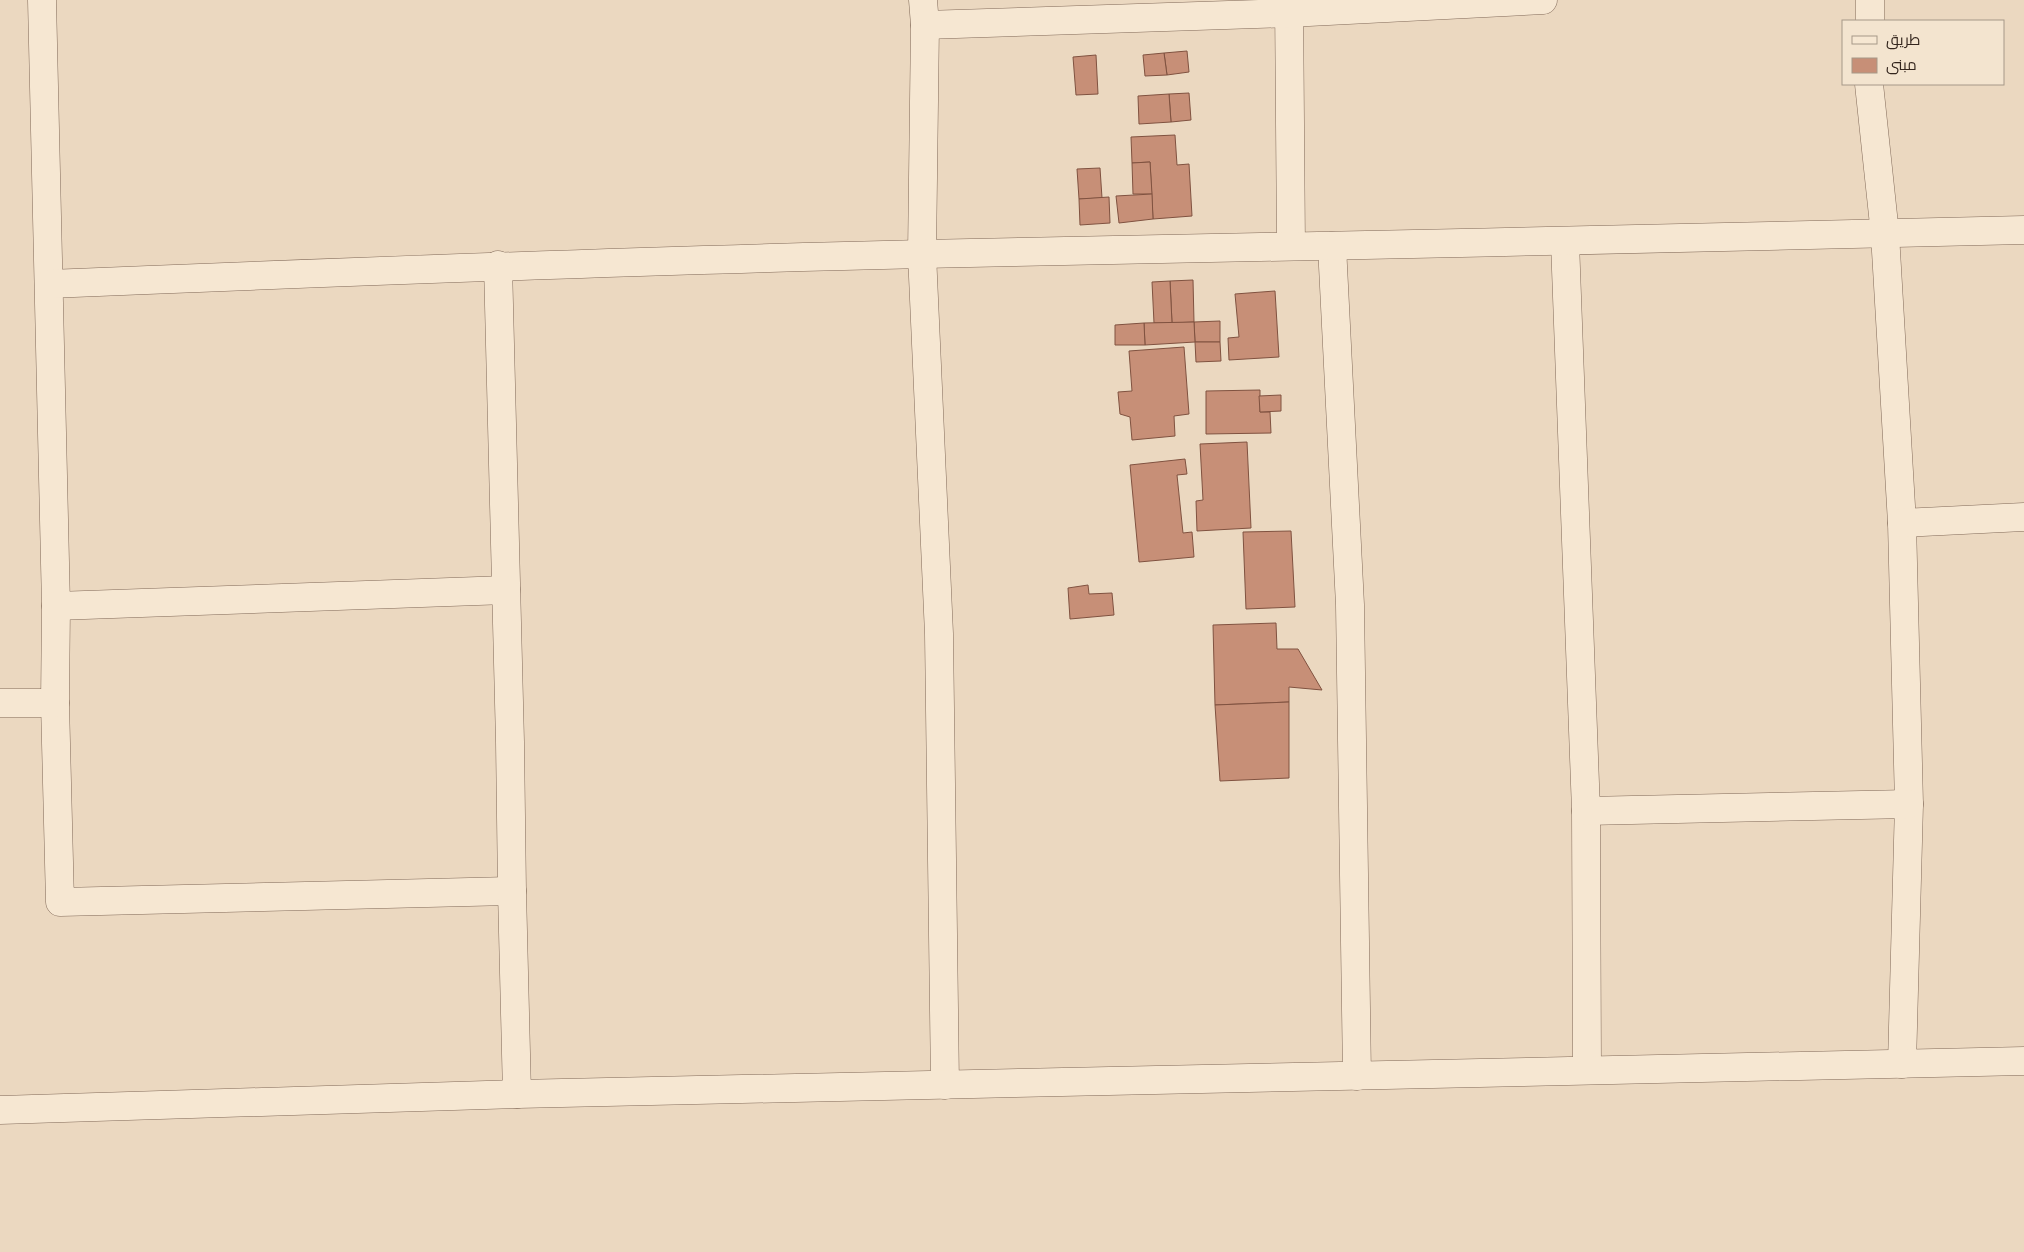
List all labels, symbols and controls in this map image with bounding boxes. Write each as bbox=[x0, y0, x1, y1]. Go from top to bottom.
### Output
legend bbox=[1842, 20, 2004, 85]
text: طريق bbox=[1886, 27, 1920, 50]
text: مبنى bbox=[1886, 52, 1917, 75]

